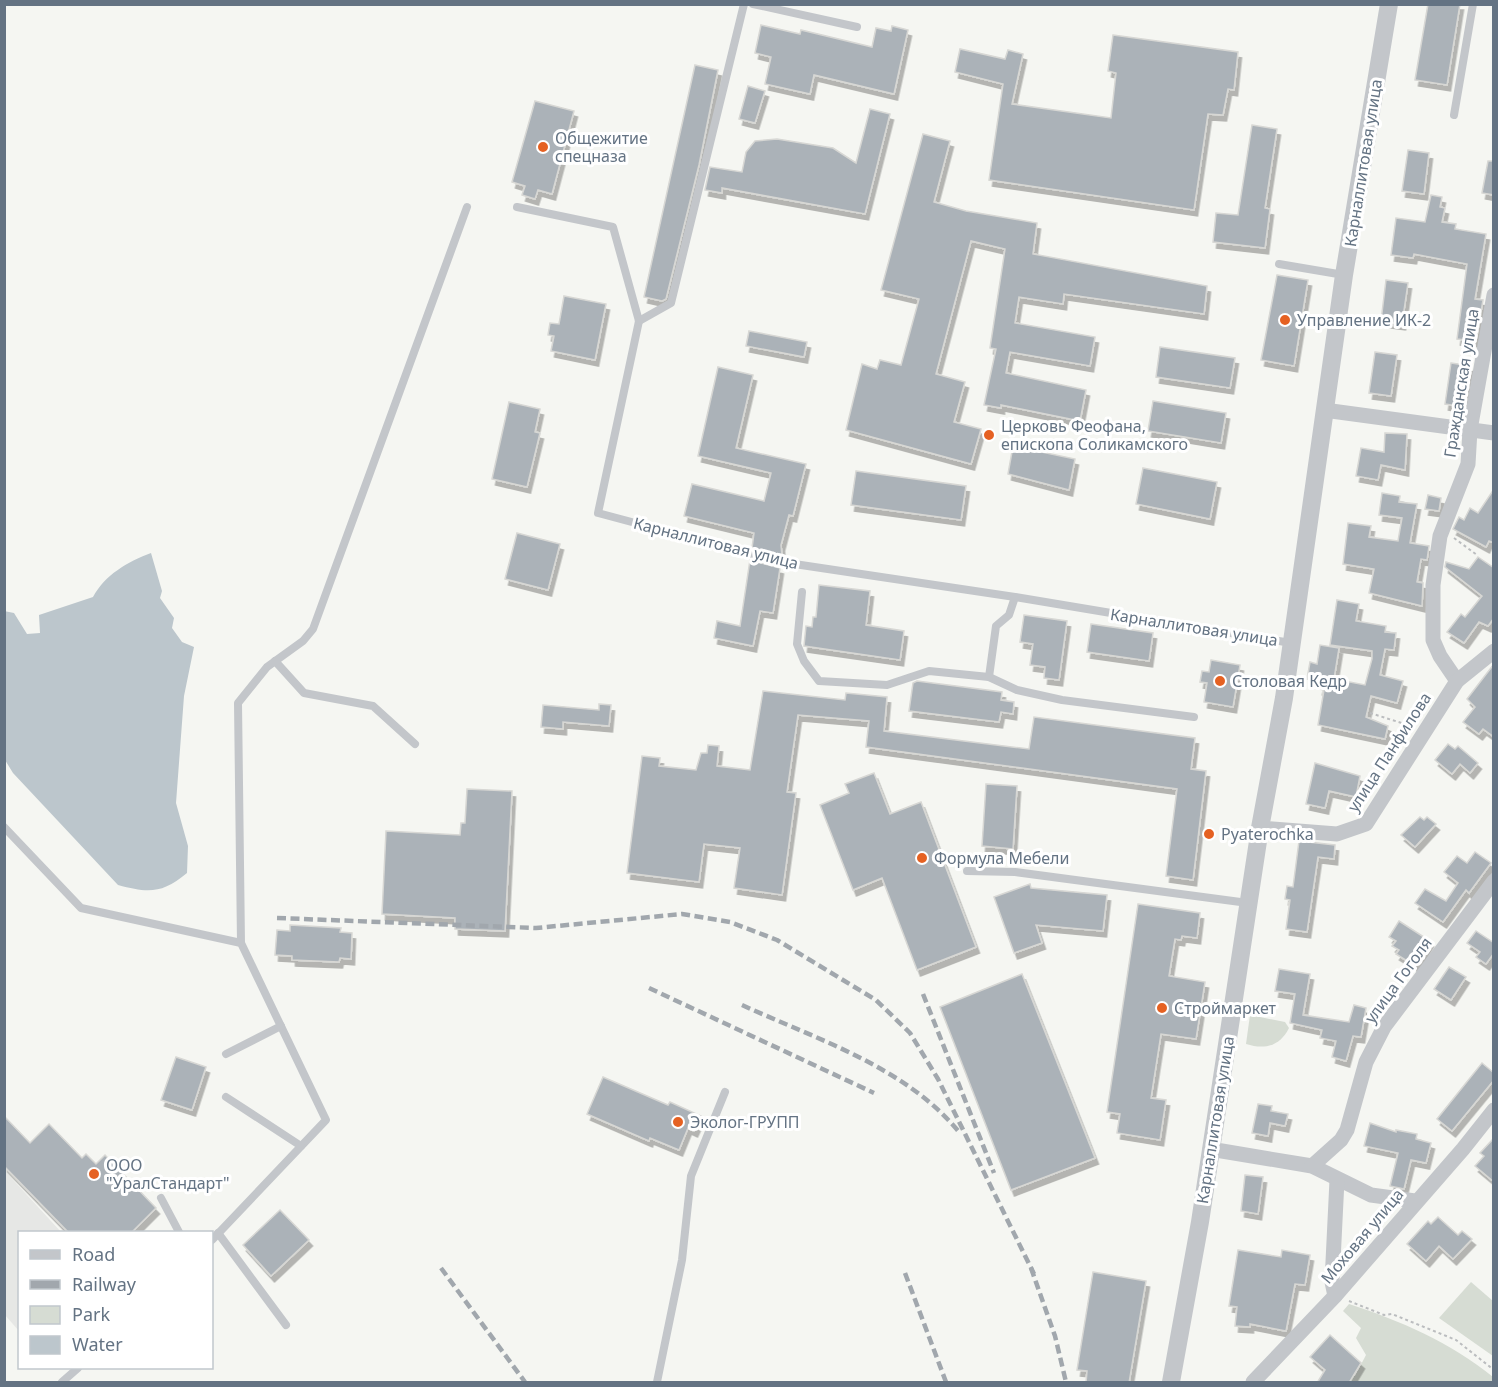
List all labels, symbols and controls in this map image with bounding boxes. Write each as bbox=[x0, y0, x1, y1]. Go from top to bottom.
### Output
street label: Карналлитовая улица bbox=[1339, 78, 1387, 248]
place label: Общежитие спецназа bbox=[555, 127, 648, 167]
marker: Общежитие спецназа bbox=[536, 140, 550, 154]
street label: Гражданская улица bbox=[1438, 307, 1484, 459]
place label: Управление ИК-2 bbox=[1297, 309, 1431, 331]
marker: Управление ИК-2 bbox=[1278, 313, 1292, 327]
place label: Церковь Феофана, епископа Соликамского bbox=[1001, 415, 1188, 455]
marker: Церковь Феофана, епископа Соликамского bbox=[982, 428, 996, 442]
street label: Карналлитовая улица bbox=[631, 512, 801, 574]
street label: Карналлитовая улица bbox=[1109, 603, 1279, 651]
place label: Столовая Кедр bbox=[1232, 670, 1347, 692]
marker: Столовая Кедр bbox=[1213, 674, 1227, 688]
street label: улица Панфилова bbox=[1342, 688, 1436, 816]
place label: Pyaterochka bbox=[1221, 823, 1314, 845]
marker: Pyaterochka bbox=[1202, 827, 1216, 841]
place label: Формула Мебели bbox=[934, 847, 1069, 869]
marker: Формула Мебели bbox=[915, 851, 929, 865]
street label: улица Гоголя bbox=[1359, 932, 1437, 1028]
place label: Строймаркет bbox=[1174, 997, 1277, 1019]
marker: Строймаркет bbox=[1155, 1001, 1169, 1015]
street label: Карналлитовая улица bbox=[1191, 1035, 1239, 1205]
place label: Эколог-ГРУПП bbox=[690, 1111, 800, 1133]
marker: Эколог-ГРУПП bbox=[671, 1115, 685, 1129]
place label: ООО "УралСтандарт" bbox=[106, 1154, 230, 1194]
marker: ООО "УралСтандарт" bbox=[87, 1167, 101, 1181]
street label: Моховая улица bbox=[1316, 1184, 1408, 1288]
legend bbox=[18, 1231, 213, 1369]
text: Road bbox=[72, 1242, 115, 1266]
text: Railway bbox=[72, 1272, 137, 1296]
text: Park bbox=[72, 1302, 110, 1326]
text: Water bbox=[72, 1332, 123, 1356]

